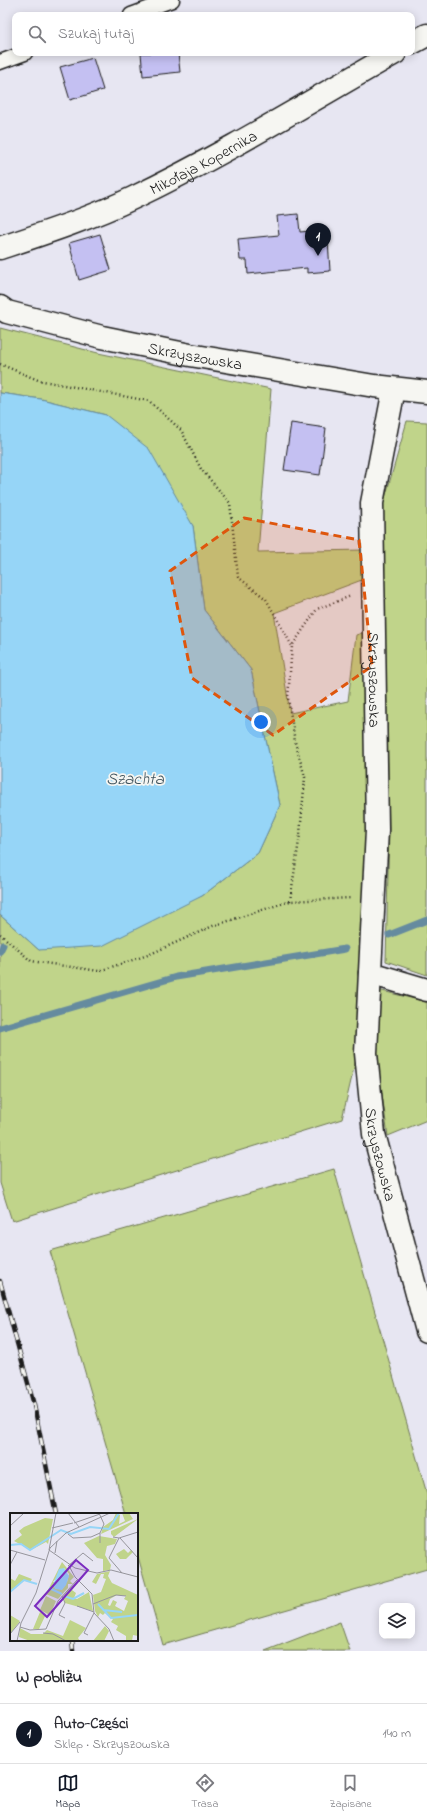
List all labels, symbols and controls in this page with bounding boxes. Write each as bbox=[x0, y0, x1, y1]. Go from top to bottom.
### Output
search box bbox=[12, 12, 415, 56]
icon: search bbox=[26, 23, 48, 45]
text: Szukaj tutaj bbox=[58, 23, 134, 45]
street label: Mikołaja Kopernika bbox=[146, 125, 262, 202]
pin: 1 bbox=[305, 223, 331, 256]
street label: Skrzyszowska bbox=[146, 337, 244, 378]
street label: Skrzyszowska bbox=[360, 632, 385, 728]
your location bbox=[251, 712, 271, 732]
water label: Szachta bbox=[106, 767, 165, 792]
street label: Skrzyszowska bbox=[357, 1107, 402, 1204]
inset map bbox=[10, 1513, 138, 1641]
map controls bbox=[379, 1603, 415, 1639]
button: layers bbox=[379, 1603, 415, 1639]
text: W pobliżu bbox=[16, 1665, 82, 1690]
text: Auto-Części bbox=[54, 1713, 128, 1735]
text: 1 bbox=[27, 1724, 31, 1743]
text: 140 m bbox=[383, 1724, 411, 1743]
text: Sklep · Skrzyszowska bbox=[54, 1735, 170, 1754]
tab: Mapa bbox=[56, 1772, 80, 1812]
tab: Trasa bbox=[191, 1772, 218, 1812]
tab: Zapisane bbox=[329, 1772, 371, 1812]

